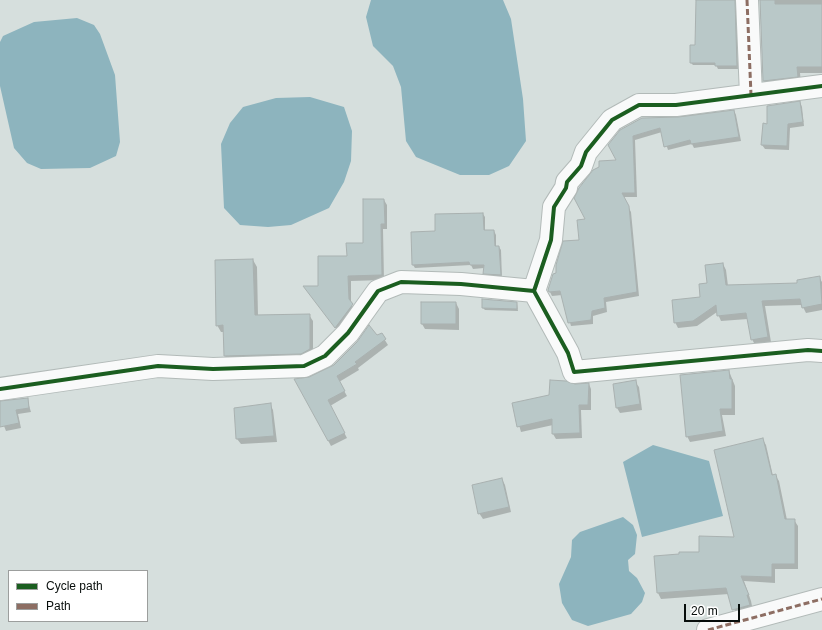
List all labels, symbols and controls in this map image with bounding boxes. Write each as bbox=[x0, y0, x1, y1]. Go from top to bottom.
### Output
legend bbox=[8, 570, 148, 622]
text: Cycle path bbox=[46, 579, 103, 593]
scale bar bbox=[686, 596, 742, 622]
text: Path bbox=[46, 599, 71, 613]
text: 20 m bbox=[691, 604, 718, 618]

